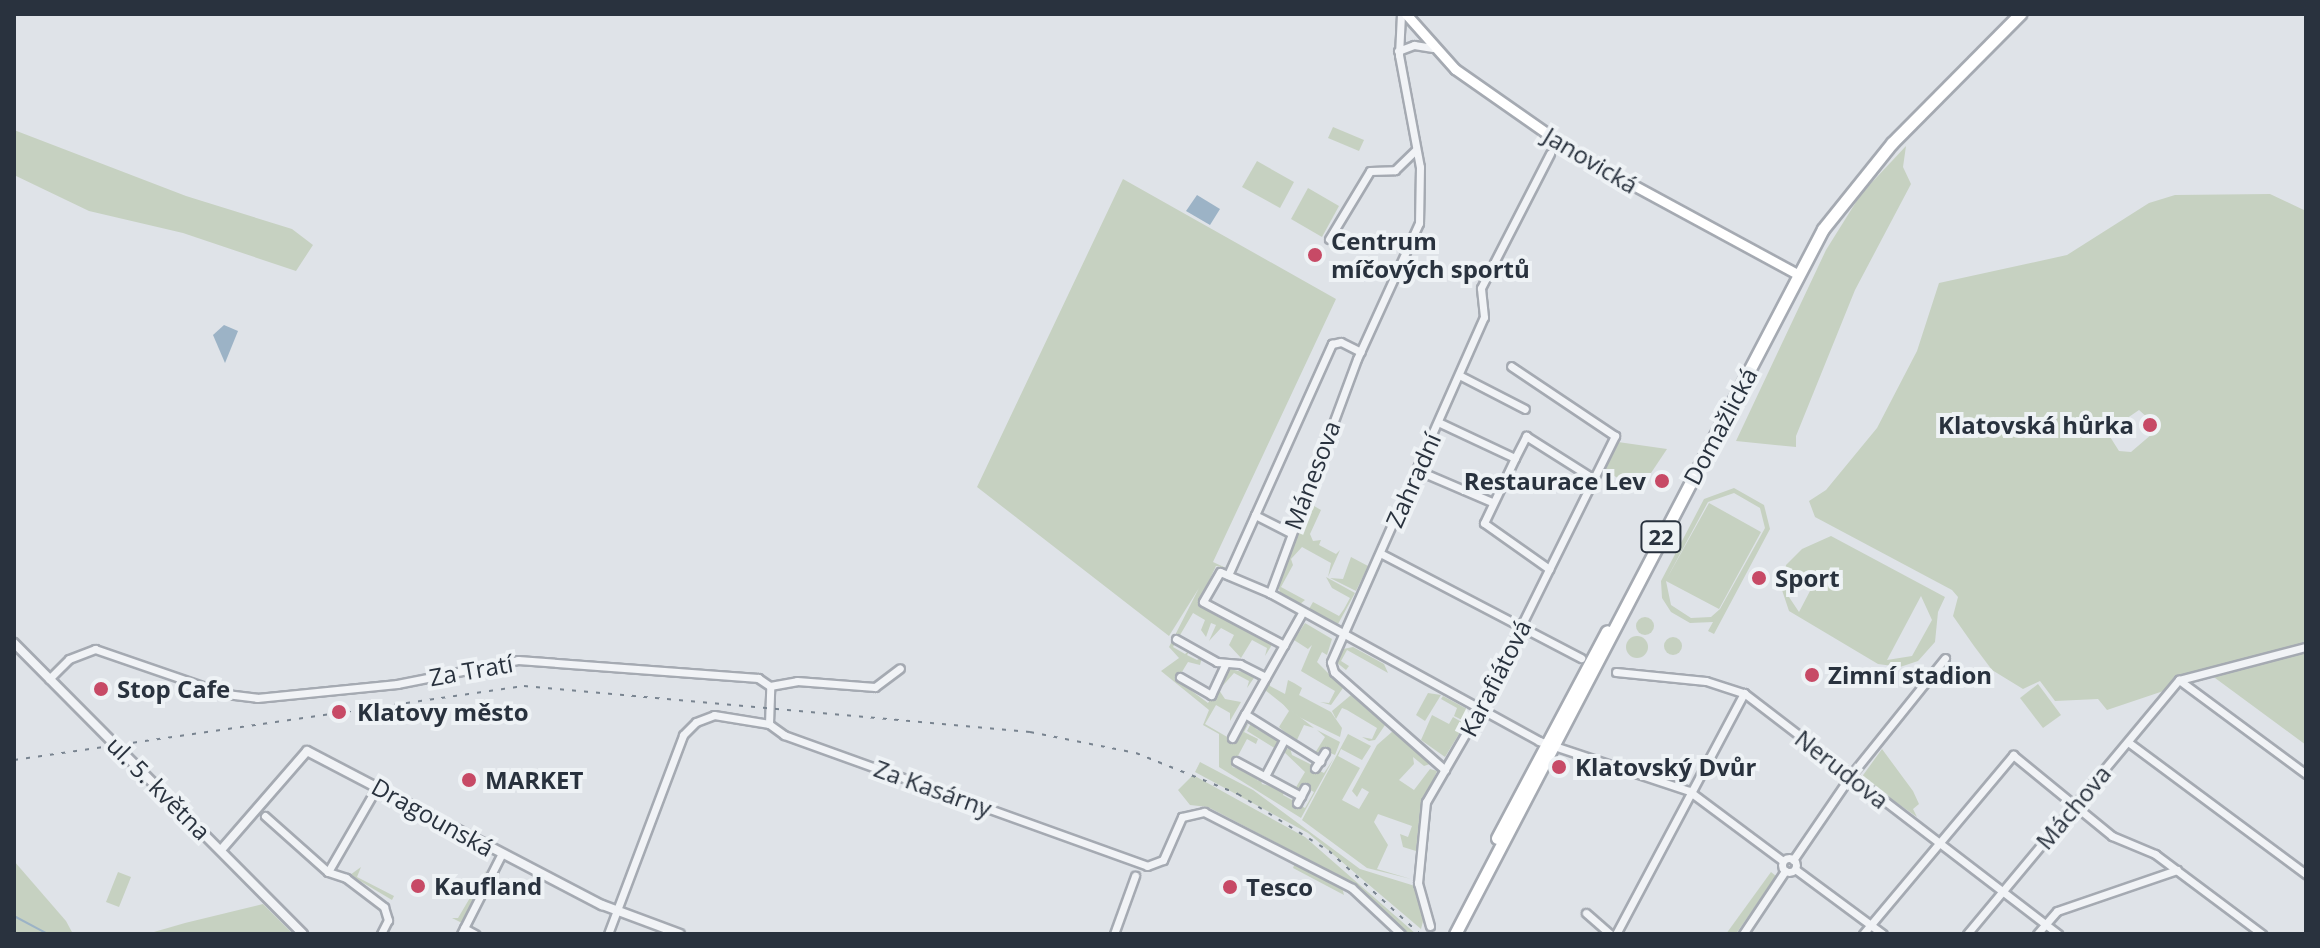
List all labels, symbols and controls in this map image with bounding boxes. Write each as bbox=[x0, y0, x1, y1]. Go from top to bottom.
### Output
street label: Janovická bbox=[1539, 121, 1643, 199]
place label: Centrum míčových sportů bbox=[1331, 227, 1530, 283]
marker: Centrum míčových sportů bbox=[1306, 246, 1324, 264]
street label: Domažlická bbox=[1677, 363, 1763, 489]
place label: Klatovská hůrka bbox=[1938, 411, 2134, 439]
street label: Mánesova bbox=[1278, 416, 1346, 534]
marker: Klatovská hůrka bbox=[2141, 416, 2159, 434]
street label: Zahradní bbox=[1379, 428, 1447, 532]
place label: Restaurace Lev bbox=[1464, 467, 1646, 495]
marker: Restaurace Lev bbox=[1653, 472, 1671, 490]
road number: 22 bbox=[1639, 519, 1683, 555]
place label: Sport bbox=[1775, 564, 1840, 592]
marker: Sport bbox=[1750, 569, 1768, 587]
street label: Karafiátová bbox=[1453, 615, 1537, 741]
street label: Za Tratí bbox=[427, 649, 515, 691]
place label: Zimní stadion bbox=[1828, 661, 1992, 689]
marker: Zimní stadion bbox=[1803, 666, 1821, 684]
place label: Stop Cafe bbox=[117, 675, 230, 703]
marker: Stop Cafe bbox=[92, 680, 110, 698]
place label: Klatovy město bbox=[357, 698, 529, 726]
marker: Klatovy město bbox=[328, 701, 350, 723]
street label: Nerudova bbox=[1790, 724, 1894, 814]
street label: ul. 5. května bbox=[101, 730, 217, 846]
street label: Za Kasárny bbox=[870, 753, 996, 823]
place label: Klatovský Dvůr bbox=[1575, 753, 1756, 781]
marker: Klatovský Dvůr bbox=[1550, 758, 1568, 776]
street label: Máchova bbox=[2030, 759, 2116, 855]
place label: MARKET bbox=[485, 766, 583, 794]
marker: MARKET bbox=[460, 771, 478, 789]
street label: Dragounská bbox=[367, 772, 499, 862]
place label: Kaufland bbox=[434, 872, 542, 900]
place label: Tesco bbox=[1246, 873, 1313, 901]
marker: Kaufland bbox=[409, 877, 427, 895]
marker: Tesco bbox=[1221, 878, 1239, 896]

